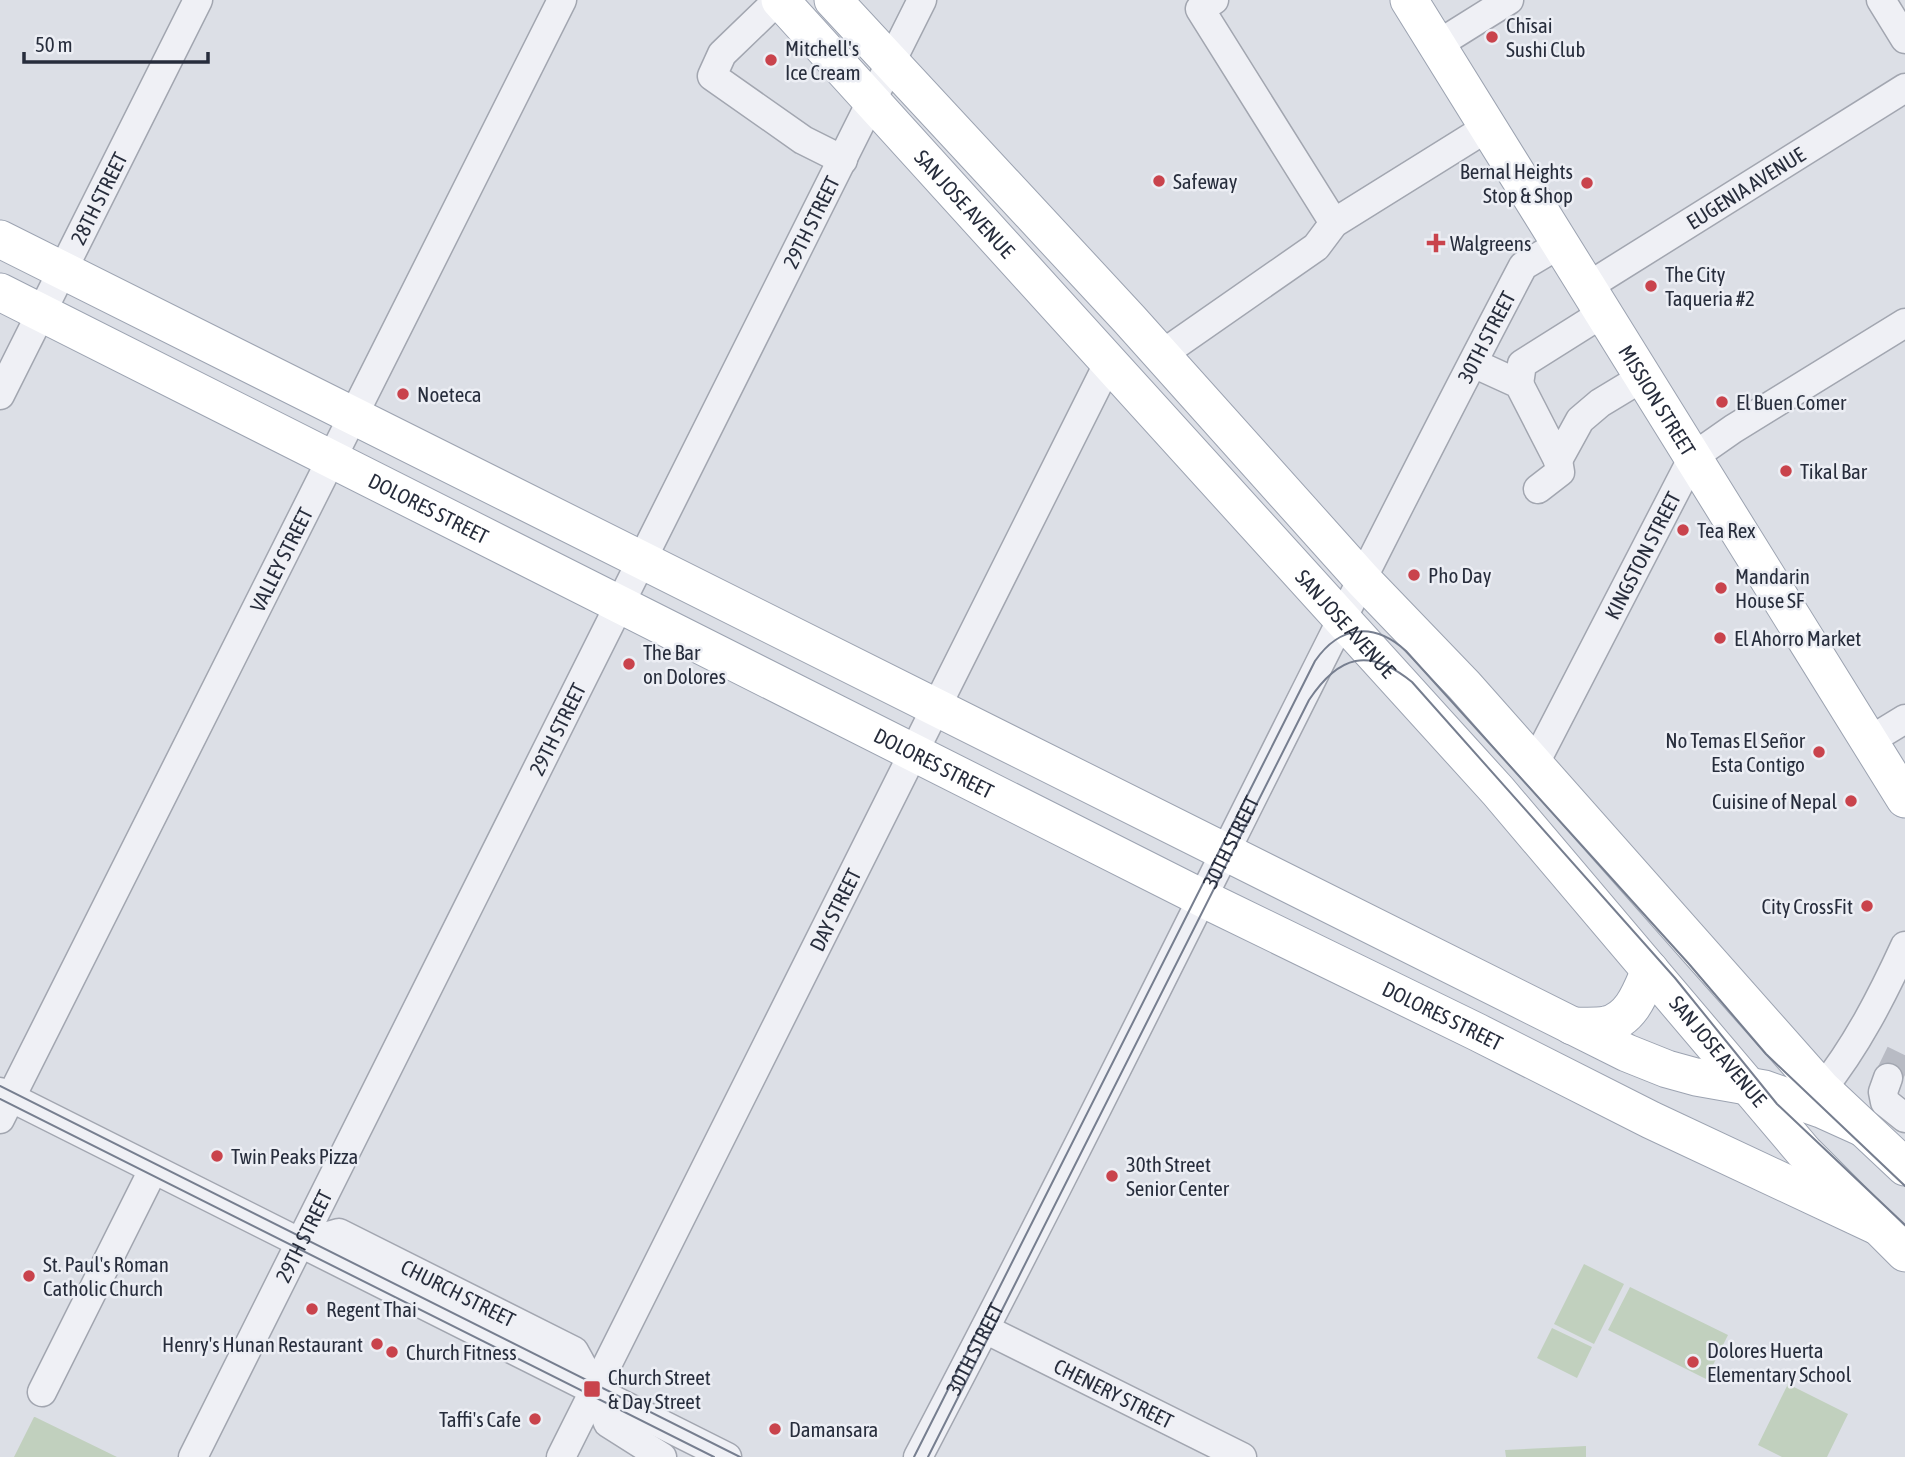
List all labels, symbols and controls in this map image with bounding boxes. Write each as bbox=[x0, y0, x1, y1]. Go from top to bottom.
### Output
place label: Chīsai Sushi Club bbox=[1506, 13, 1585, 61]
scale bar bbox=[24, 21, 208, 65]
marker: Chīsai Sushi Club bbox=[1484, 29, 1500, 45]
text: 50 m bbox=[35, 32, 73, 56]
place label: Mitchell's Ice Cream bbox=[785, 36, 861, 84]
marker: Mitchell's Ice Cream bbox=[763, 52, 779, 68]
street label: EUGENIA AVENUE bbox=[1682, 142, 1809, 234]
street label: SAN JOSE AVENUE bbox=[910, 145, 1020, 262]
street label: 28TH STREET bbox=[66, 148, 132, 248]
place label: Bernal Heights Stop & Shop bbox=[1460, 159, 1573, 207]
place label: Safeway bbox=[1173, 169, 1238, 193]
street label: 29TH STREET bbox=[778, 172, 844, 272]
marker: Safeway bbox=[1151, 173, 1167, 189]
marker: Bernal Heights Stop & Shop bbox=[1579, 175, 1595, 191]
place label: Walgreens bbox=[1450, 231, 1531, 255]
marker: Walgreens bbox=[1428, 235, 1444, 251]
place label: The City Taqueria #2 bbox=[1665, 262, 1755, 310]
marker: The City Taqueria #2 bbox=[1643, 278, 1659, 294]
street label: 30TH STREET bbox=[1452, 287, 1520, 387]
street label: MISSION STREET bbox=[1614, 340, 1701, 460]
place label: Noeteca bbox=[417, 382, 482, 406]
marker: Noeteca bbox=[395, 386, 411, 402]
place label: El Buen Comer bbox=[1736, 390, 1847, 414]
marker: El Buen Comer bbox=[1714, 394, 1730, 410]
place label: Tikal Bar bbox=[1800, 459, 1868, 483]
marker: Tikal Bar bbox=[1778, 463, 1794, 479]
street label: DOLORES STREET bbox=[365, 468, 492, 548]
street label: KINGSTON STREET bbox=[1599, 488, 1685, 623]
street label: VALLEY STREET bbox=[245, 504, 317, 616]
place label: Tea Rex bbox=[1697, 518, 1756, 542]
marker: Tea Rex bbox=[1675, 522, 1691, 538]
place label: Pho Day bbox=[1428, 563, 1492, 587]
place label: Mandarin House SF bbox=[1735, 564, 1810, 612]
street label: SAN JOSE AVENUE bbox=[1291, 565, 1401, 682]
marker: Pho Day bbox=[1406, 567, 1422, 583]
marker: Mandarin House SF bbox=[1713, 580, 1729, 596]
place label: El Ahorro Market bbox=[1734, 626, 1861, 650]
marker: El Ahorro Market bbox=[1712, 630, 1728, 646]
place label: The Bar on Dolores bbox=[643, 640, 726, 688]
marker: The Bar on Dolores bbox=[621, 656, 637, 672]
street label: 29TH STREET bbox=[524, 679, 590, 779]
street label: DOLORES STREET bbox=[870, 723, 998, 803]
place label: No Temas El Señor Esta Contigo bbox=[1665, 728, 1806, 776]
marker: No Temas El Señor Esta Contigo bbox=[1811, 744, 1827, 760]
place label: Cuisine of Nepal bbox=[1712, 789, 1837, 813]
street label: 30TH STREET bbox=[1197, 792, 1263, 892]
marker: Cuisine of Nepal bbox=[1843, 793, 1859, 809]
street label: DAY STREET bbox=[804, 865, 866, 955]
place label: City CrossFit bbox=[1761, 894, 1853, 918]
marker: City CrossFit bbox=[1859, 898, 1875, 914]
street label: DOLORES STREET bbox=[1379, 976, 1507, 1055]
street label: SAN JOSE AVENUE bbox=[1665, 991, 1772, 1111]
place label: Twin Peaks Pizza bbox=[231, 1144, 358, 1168]
marker: Twin Peaks Pizza bbox=[209, 1148, 225, 1164]
place label: 30th Street Senior Center bbox=[1126, 1152, 1230, 1200]
marker: 30th Street Senior Center bbox=[1104, 1168, 1120, 1184]
street label: 29TH STREET bbox=[270, 1186, 337, 1286]
place label: St. Paul's Roman Catholic Church bbox=[43, 1252, 169, 1300]
street label: CHURCH STREET bbox=[397, 1254, 519, 1332]
marker: St. Paul's Roman Catholic Church bbox=[21, 1268, 37, 1284]
place label: Regent Thai bbox=[326, 1297, 417, 1321]
street label: 30TH STREET bbox=[941, 1299, 1008, 1399]
marker: Regent Thai bbox=[304, 1301, 320, 1317]
place label: Henry's Hunan Restaurant bbox=[162, 1332, 363, 1356]
marker: Henry's Hunan Restaurant bbox=[369, 1336, 385, 1352]
place label: Dolores Huerta Elementary School bbox=[1707, 1338, 1852, 1386]
place label: Church Fitness bbox=[406, 1340, 517, 1364]
marker: Church Fitness bbox=[384, 1344, 400, 1360]
street label: CHENERY STREET bbox=[1050, 1353, 1178, 1433]
marker: Dolores Huerta Elementary School bbox=[1685, 1354, 1701, 1370]
place label: Church Street & Day Street bbox=[608, 1365, 711, 1413]
marker: Church Street & Day Street bbox=[582, 1379, 602, 1399]
place label: Taffi's Cafe bbox=[439, 1407, 521, 1431]
marker: Taffi's Cafe bbox=[527, 1411, 543, 1427]
place label: Damansara bbox=[789, 1417, 878, 1441]
marker: Damansara bbox=[767, 1421, 783, 1437]

